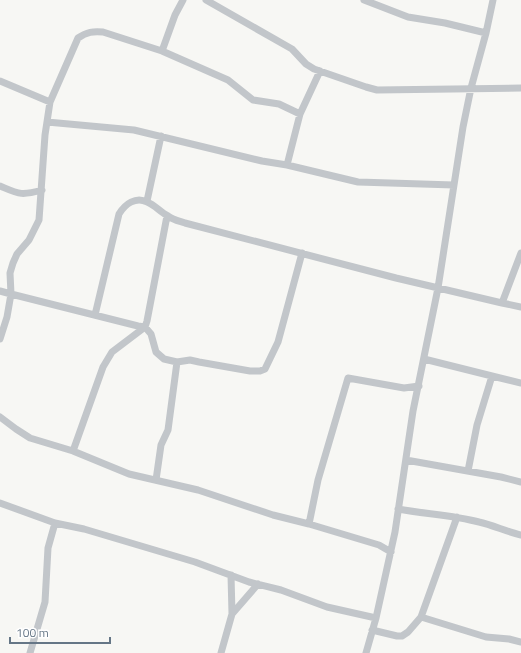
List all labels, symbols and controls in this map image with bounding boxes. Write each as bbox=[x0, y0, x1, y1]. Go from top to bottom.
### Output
scale bar bbox=[10, 619, 110, 645]
text: 100 m bbox=[16, 623, 49, 642]

